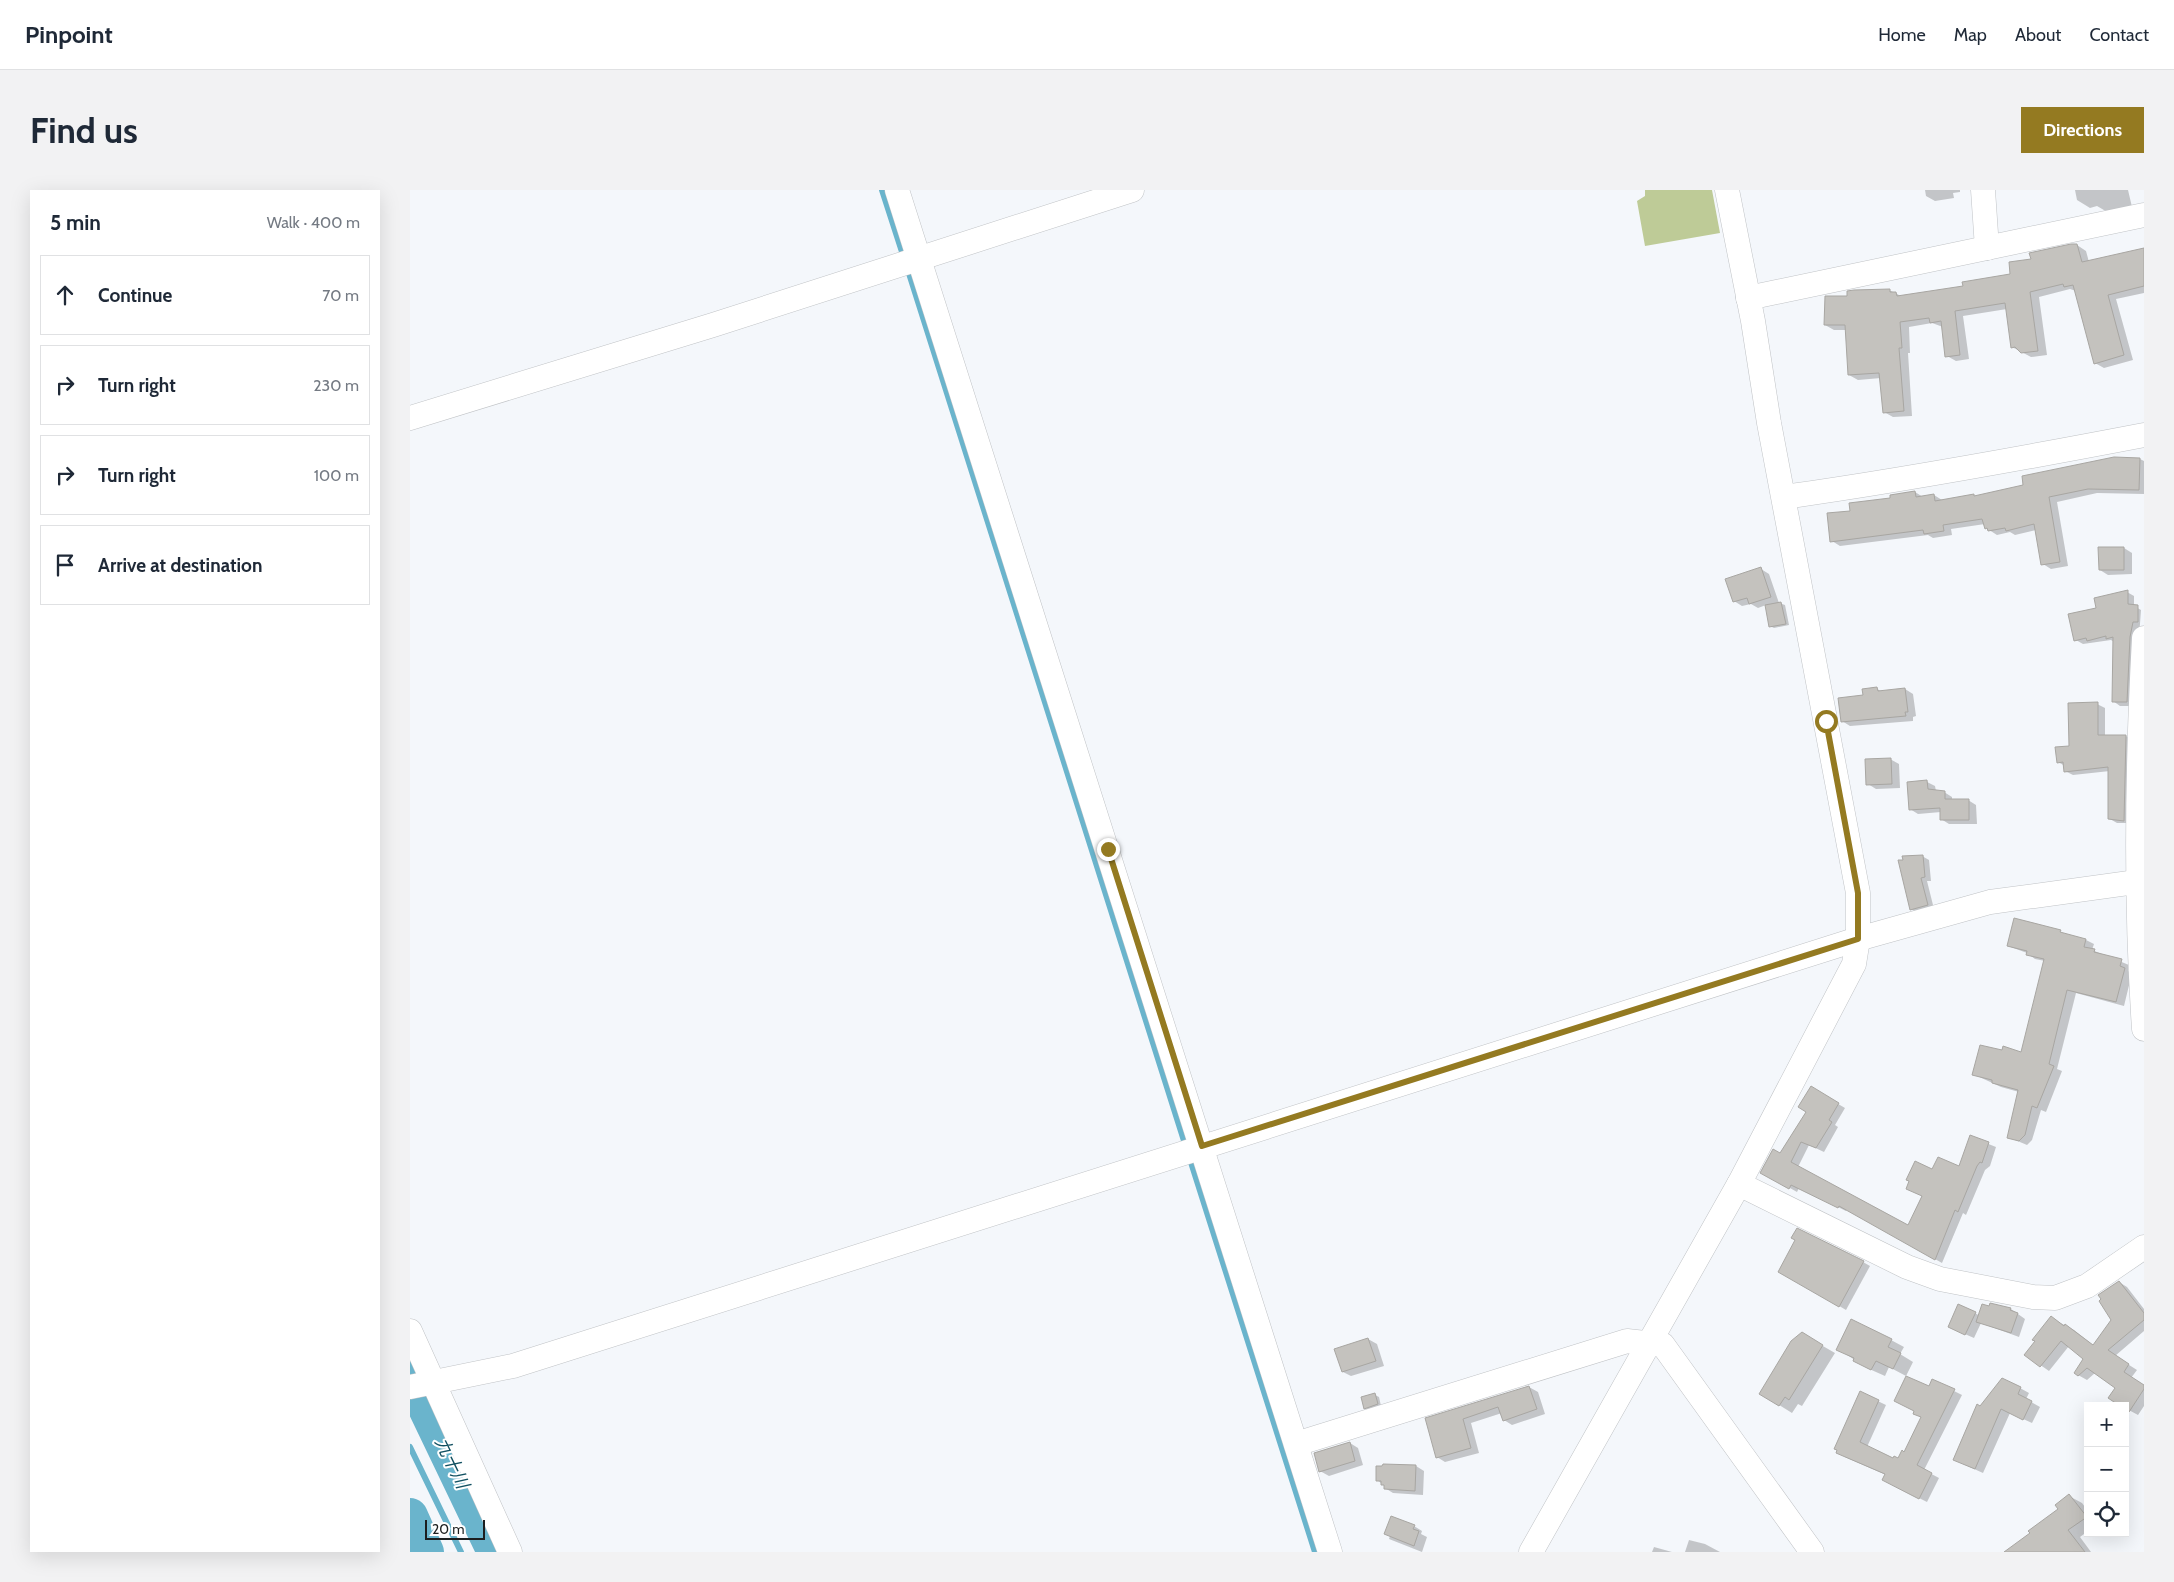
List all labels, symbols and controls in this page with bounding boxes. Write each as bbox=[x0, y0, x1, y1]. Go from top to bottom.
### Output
text: Pinpoint bbox=[25, 20, 113, 49]
text: Home bbox=[1878, 24, 1926, 46]
text: Map bbox=[1954, 24, 1987, 46]
text: About bbox=[2015, 24, 2061, 46]
text: Contact bbox=[2089, 24, 2149, 46]
button: Directions bbox=[2021, 107, 2144, 153]
text: Find us bbox=[30, 109, 138, 152]
text: 5 min bbox=[50, 210, 101, 235]
text: Walk · 400 m bbox=[267, 213, 360, 232]
icon: ahead bbox=[51, 281, 79, 309]
text: Continue bbox=[98, 284, 172, 307]
text: 70 m bbox=[322, 286, 359, 305]
icon: right bbox=[51, 371, 79, 399]
text: Turn right bbox=[98, 374, 176, 397]
text: 230 m bbox=[313, 376, 359, 395]
icon: right bbox=[51, 461, 79, 489]
text: Turn right bbox=[98, 464, 176, 487]
text: 100 m bbox=[314, 466, 359, 485]
icon: arrive bbox=[51, 551, 79, 579]
text: Arrive at destination bbox=[98, 554, 262, 577]
route start bbox=[1815, 710, 1838, 733]
route end bbox=[1097, 838, 1120, 861]
map controls bbox=[2084, 1402, 2129, 1537]
button: + bbox=[2084, 1402, 2129, 1447]
water label: 九十川 bbox=[430, 1434, 475, 1494]
button: − bbox=[2084, 1447, 2129, 1492]
button: locate bbox=[2084, 1492, 2129, 1537]
scale bar bbox=[425, 1517, 485, 1540]
text: 20 m bbox=[432, 1520, 465, 1538]

